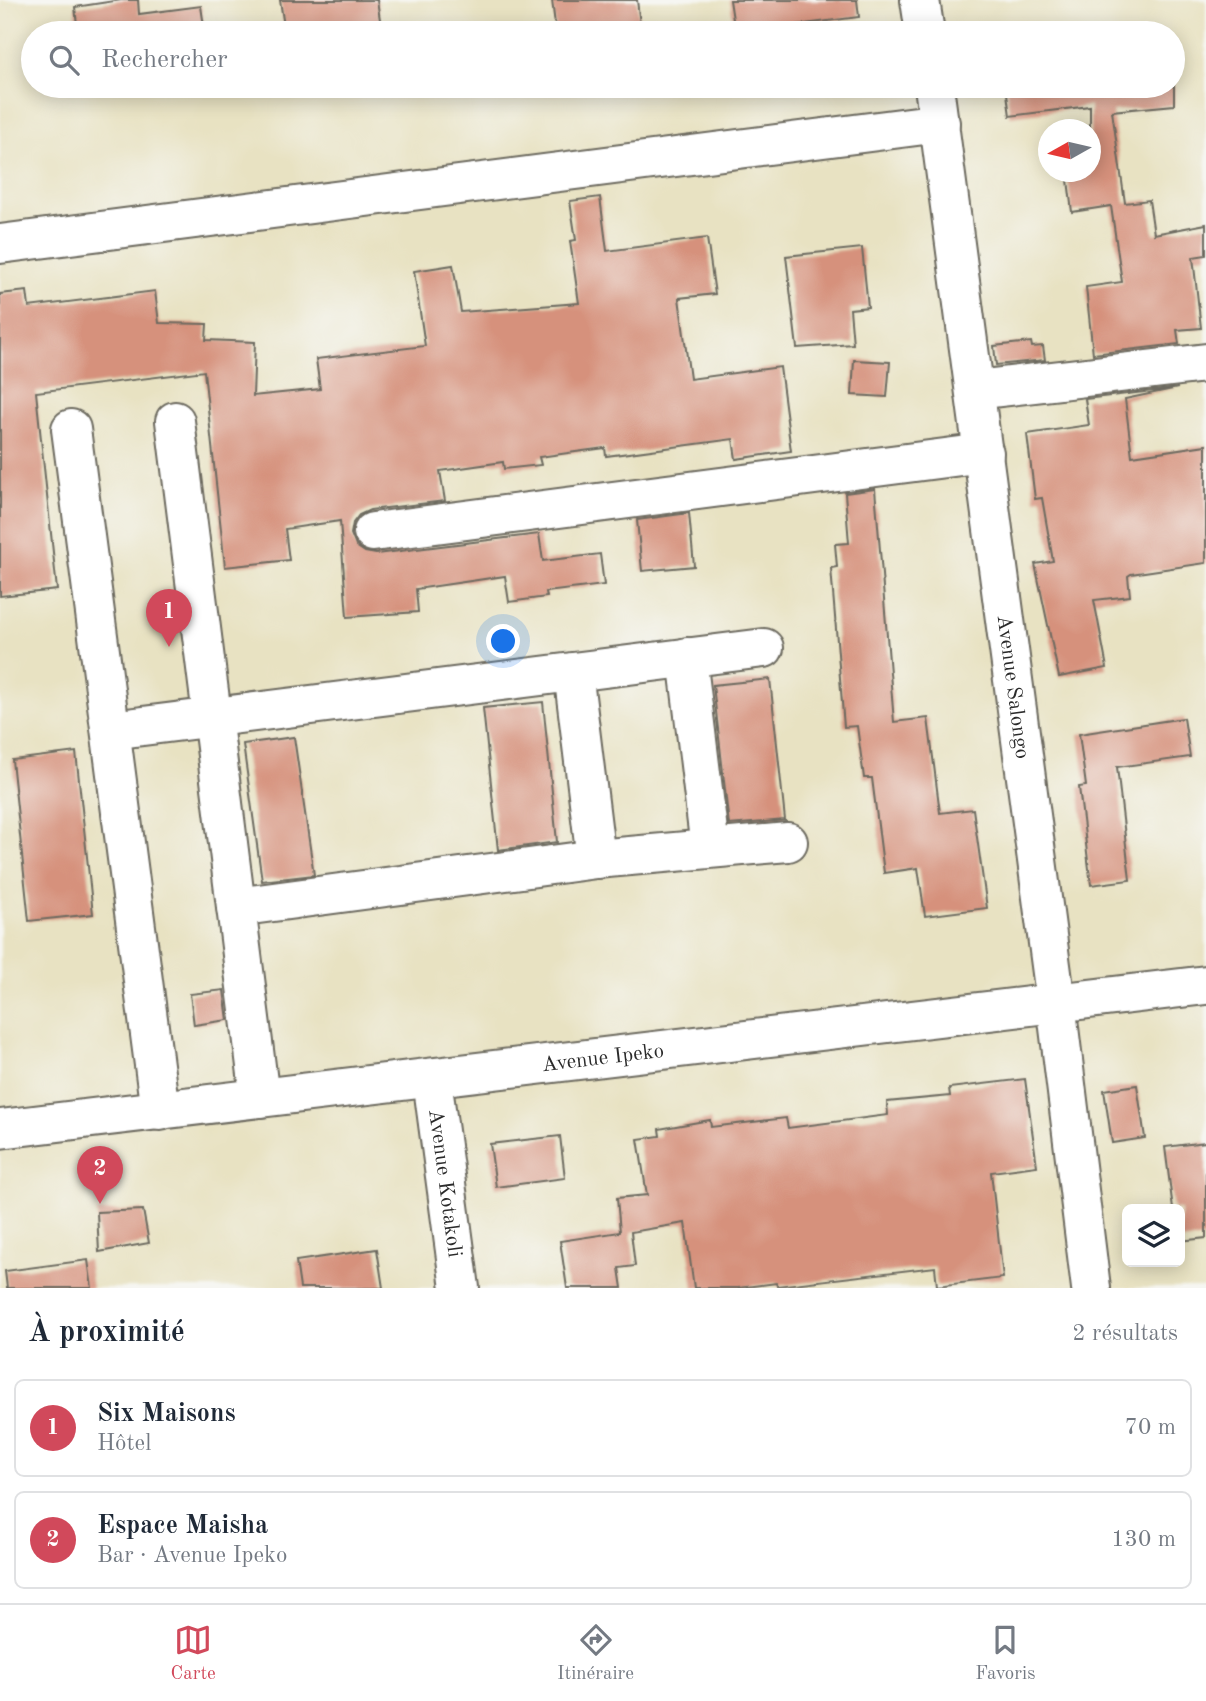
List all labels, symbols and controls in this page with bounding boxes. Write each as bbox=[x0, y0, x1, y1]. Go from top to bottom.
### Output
search box bbox=[21, 21, 1185, 98]
icon: search bbox=[45, 41, 83, 79]
text: Rechercher bbox=[101, 47, 228, 73]
north arrow bbox=[1038, 119, 1101, 182]
pin: 1 bbox=[146, 589, 192, 647]
street label: Avenue Salongo bbox=[992, 614, 1032, 760]
your location bbox=[486, 624, 520, 658]
street label: Avenue Ipeko bbox=[541, 1041, 665, 1076]
street label: Avenue Kotakoli bbox=[424, 1108, 465, 1259]
pin: 2 bbox=[77, 1146, 123, 1204]
map controls bbox=[1122, 1204, 1185, 1267]
button: layers bbox=[1122, 1204, 1185, 1267]
text: À proximité bbox=[28, 1318, 185, 1348]
text: 2 résultats bbox=[1072, 1322, 1178, 1345]
text: Six Maisons bbox=[97, 1401, 236, 1427]
text: 1 bbox=[46, 1416, 60, 1439]
text: 70 m bbox=[1125, 1416, 1176, 1439]
text: Hôtel bbox=[97, 1432, 151, 1455]
text: Espace Maisha bbox=[97, 1513, 268, 1539]
text: 2 bbox=[46, 1528, 60, 1551]
text: 130 m bbox=[1111, 1528, 1176, 1551]
text: Bar · Avenue Ipeko bbox=[97, 1544, 287, 1567]
tab: Carte bbox=[171, 1621, 216, 1686]
tab: Itinéraire bbox=[557, 1621, 634, 1686]
tab: Favoris bbox=[975, 1621, 1035, 1686]

